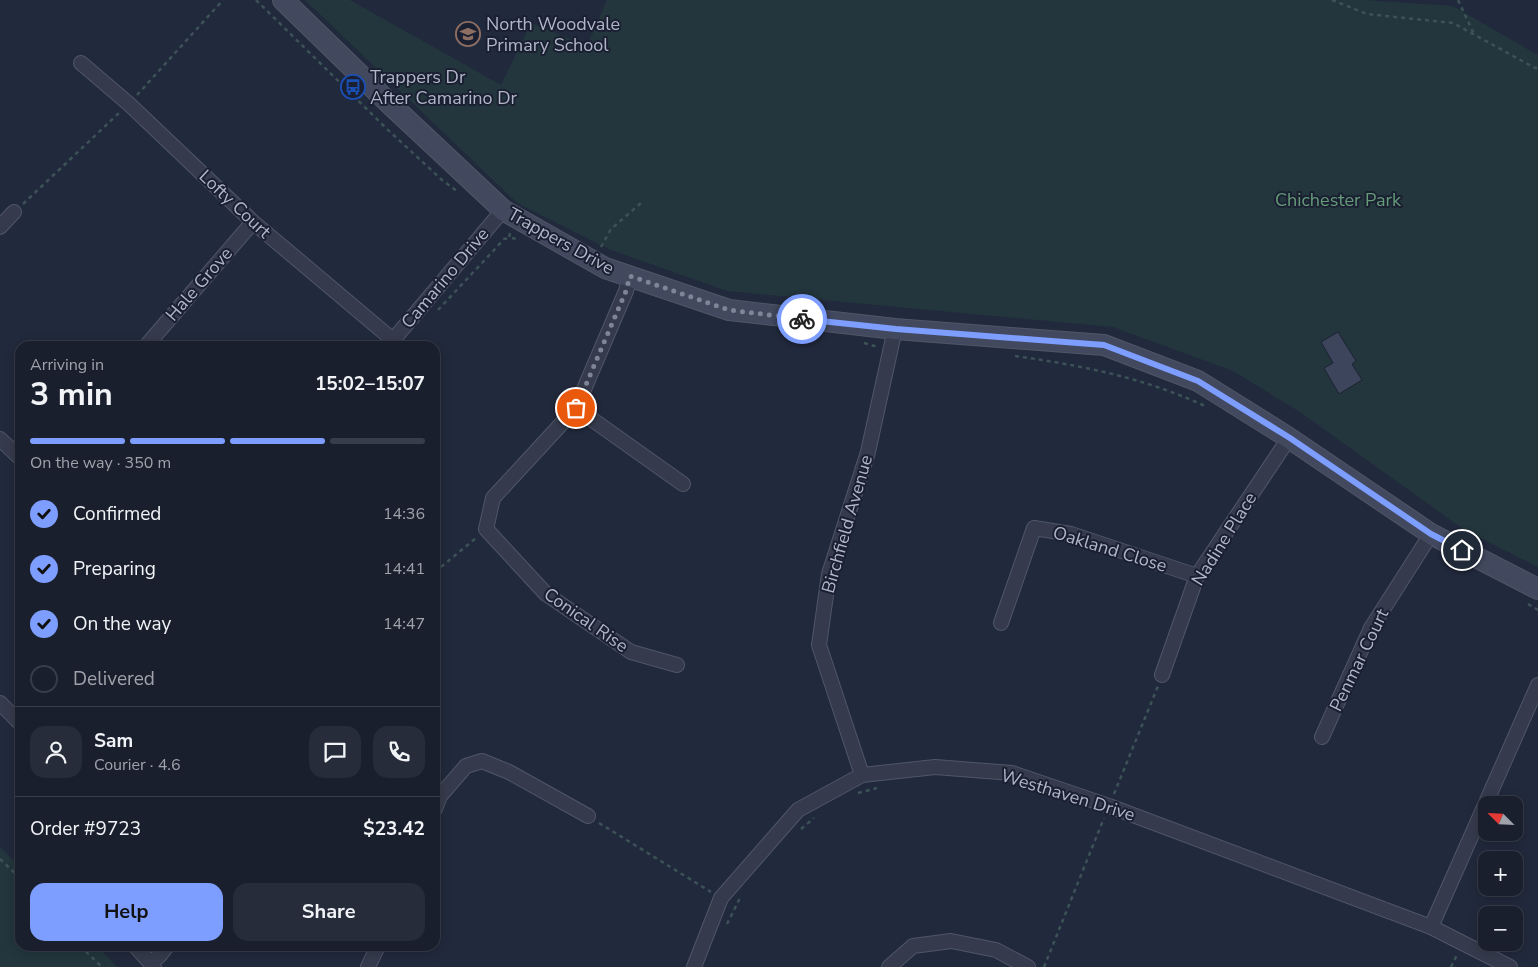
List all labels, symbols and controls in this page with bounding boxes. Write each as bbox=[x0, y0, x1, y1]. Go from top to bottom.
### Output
place label: North Woodvale Primary School bbox=[486, 12, 620, 57]
school or university icon: North Woodvale Primary School bbox=[455, 21, 481, 47]
place label: Trappers Dr After Camarino Dr bbox=[370, 65, 518, 110]
bus stop icon: Trappers Dr After Camarino Dr bbox=[340, 74, 366, 100]
street label: Lofty Court bbox=[194, 164, 277, 244]
park label: Chichester Park bbox=[1275, 188, 1402, 212]
street label: Trappers Drive bbox=[503, 202, 619, 280]
street label: Camarino Drive bbox=[396, 223, 494, 333]
street label: Hale Grove bbox=[160, 242, 238, 326]
courier bbox=[777, 294, 827, 344]
icon: bike bbox=[788, 305, 816, 333]
text: Arriving in bbox=[30, 354, 104, 376]
text: 15:02–15:07 bbox=[315, 371, 425, 397]
text: 3 min bbox=[30, 373, 113, 416]
pin bbox=[555, 387, 597, 429]
icon: bag bbox=[562, 394, 590, 422]
text: On the way · 350 m bbox=[30, 452, 171, 474]
street label: Birchfield Avenue bbox=[816, 452, 878, 596]
street label: Nadine Place bbox=[1186, 488, 1262, 590]
icon: check bbox=[30, 500, 58, 528]
text: Confirmed bbox=[73, 501, 161, 527]
text: 14:36 bbox=[383, 503, 425, 525]
street label: Oakland Close bbox=[1050, 520, 1170, 578]
pin bbox=[1441, 529, 1483, 571]
icon: home bbox=[1448, 536, 1476, 564]
icon: check bbox=[30, 555, 58, 583]
text: Preparing bbox=[73, 556, 156, 582]
text: 14:41 bbox=[383, 558, 425, 580]
street label: Conical Rise bbox=[539, 582, 633, 658]
street label: Penmar Court bbox=[1324, 604, 1395, 715]
icon: check bbox=[30, 610, 58, 638]
text: On the way bbox=[73, 611, 171, 637]
text: 14:47 bbox=[383, 613, 425, 635]
text: Delivered bbox=[73, 666, 155, 692]
button: person bbox=[30, 726, 82, 778]
button: chat bbox=[309, 726, 361, 778]
button: phone bbox=[373, 726, 425, 778]
text: Sam bbox=[94, 728, 133, 754]
text: Courier · 4.6 bbox=[94, 754, 180, 776]
street label: Westhaven Drive bbox=[998, 763, 1138, 827]
north arrow bbox=[1478, 796, 1522, 841]
map controls bbox=[1478, 796, 1523, 951]
text: Order #9723 bbox=[30, 816, 141, 842]
text: $23.42 bbox=[363, 816, 425, 842]
button: + bbox=[1478, 851, 1523, 896]
button: Help bbox=[30, 883, 223, 941]
button: Share bbox=[233, 883, 425, 941]
button: − bbox=[1478, 906, 1523, 951]

